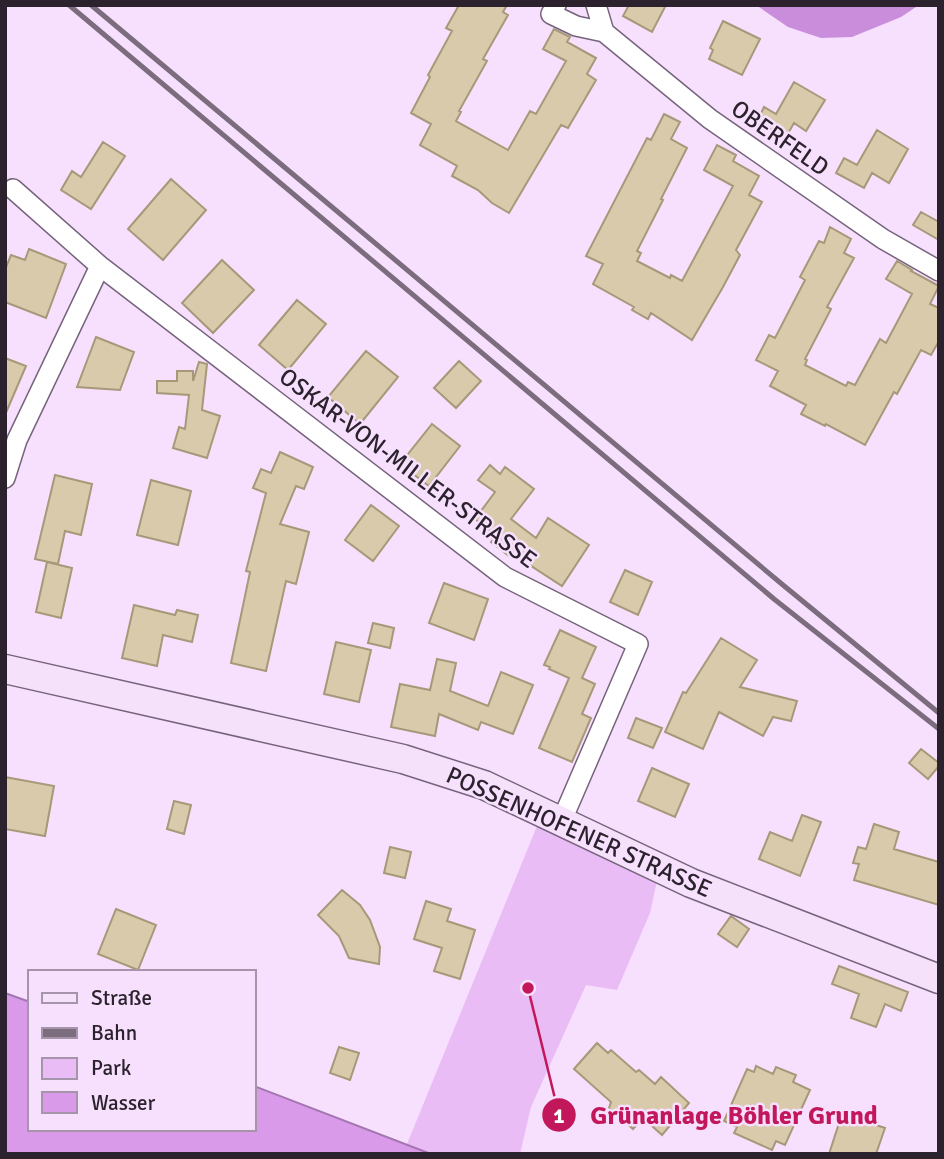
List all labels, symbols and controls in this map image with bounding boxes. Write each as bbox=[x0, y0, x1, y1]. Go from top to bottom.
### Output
street label: OBERFELD bbox=[725, 94, 835, 182]
street label: OSKAR-VON-MILLER-STRASSE bbox=[273, 361, 543, 575]
street label: POSSENHOFENER STRASSE bbox=[442, 760, 716, 904]
legend bbox=[28, 970, 256, 1131]
text: Straße bbox=[91, 985, 152, 1011]
text: Bahn bbox=[91, 1020, 137, 1046]
text: Park bbox=[91, 1055, 132, 1081]
text: Wasser bbox=[91, 1090, 156, 1116]
callout: Grünanlage Böhler Grund bbox=[541, 1092, 892, 1139]
text: Grünanlage Böhler Grund bbox=[590, 1100, 878, 1132]
text: 1 bbox=[553, 1103, 565, 1129]

